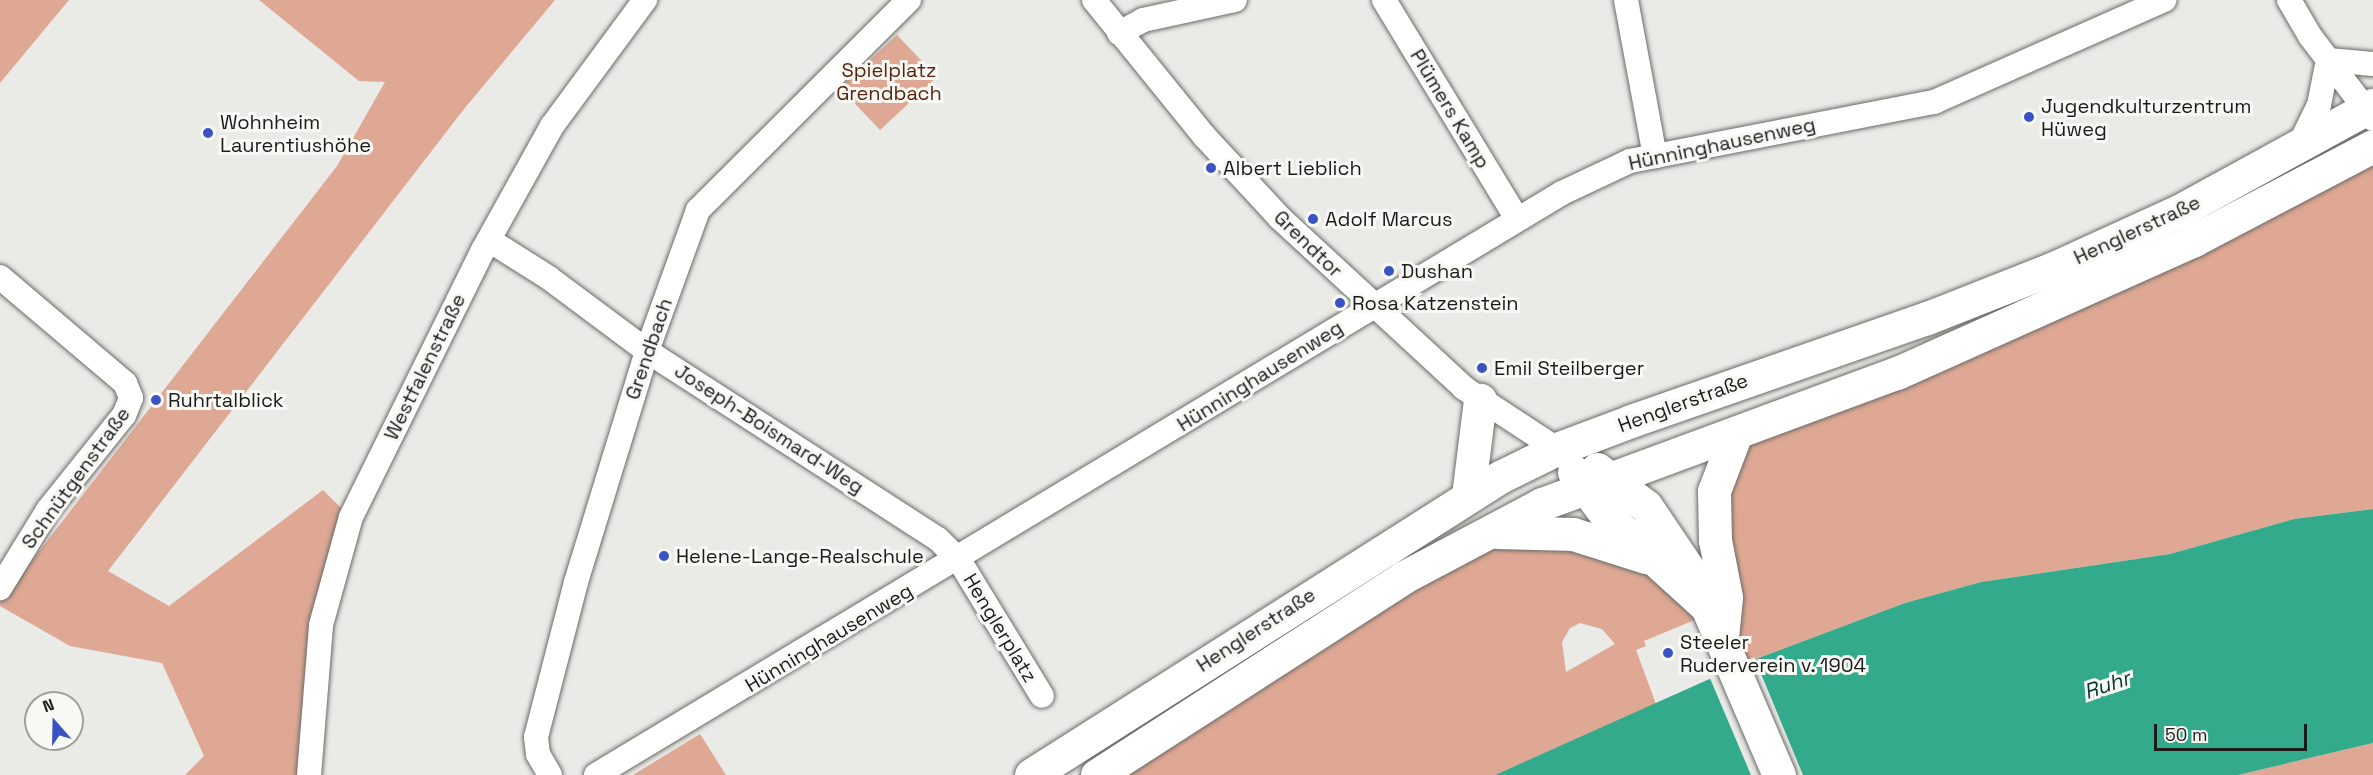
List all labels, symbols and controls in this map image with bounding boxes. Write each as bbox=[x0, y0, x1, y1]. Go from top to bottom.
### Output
street label: Plümers Kamp bbox=[1405, 45, 1495, 173]
park label: Spielplatz Grendbach bbox=[836, 58, 942, 105]
place label: Jugendkulturzentrum Hüweg bbox=[2041, 94, 2251, 141]
place label: Wohnheim Laurentiushöhe bbox=[220, 110, 371, 157]
marker: Jugendkulturzentrum Hüweg bbox=[2022, 110, 2036, 124]
street label: Hünninghausenweg bbox=[1626, 112, 1818, 176]
marker: Wohnheim Laurentiushöhe bbox=[201, 126, 215, 140]
place label: Albert Lieblich bbox=[1223, 156, 1362, 180]
marker: Albert Lieblich bbox=[1204, 161, 1218, 175]
street label: Henglerstraße bbox=[2070, 190, 2204, 270]
street label: Grendtor bbox=[1269, 205, 1347, 283]
place label: Adolf Marcus bbox=[1325, 207, 1452, 231]
marker: Adolf Marcus bbox=[1306, 212, 1320, 226]
place label: Dushan bbox=[1401, 259, 1473, 283]
marker: Dushan bbox=[1382, 264, 1396, 278]
street label: Westfalenstraße bbox=[379, 290, 471, 444]
place label: Rosa Katzenstein bbox=[1352, 291, 1519, 315]
street label: Grendbach bbox=[620, 295, 678, 403]
marker: Rosa Katzenstein bbox=[1333, 296, 1347, 310]
street label: Hünninghausenweg bbox=[1173, 315, 1347, 437]
place label: Emil Steilberger bbox=[1494, 356, 1644, 380]
street label: Joseph-Boismard-Weg bbox=[670, 359, 868, 499]
marker: Emil Steilberger bbox=[1475, 361, 1489, 375]
street label: Henglerstraße bbox=[1615, 368, 1751, 438]
place label: Ruhrtalblick bbox=[168, 388, 284, 412]
marker: Ruhrtalblick bbox=[149, 393, 163, 407]
street label: Schnütgenstraße bbox=[17, 402, 135, 554]
place label: Helene-Lange-Realschule bbox=[676, 544, 924, 568]
marker: Helene-Lange-Realschule bbox=[657, 549, 671, 563]
street label: Henglerplatz bbox=[958, 569, 1042, 687]
street label: Hünninghausenweg bbox=[741, 579, 917, 697]
street label: Henglerstraße bbox=[1192, 583, 1320, 677]
place label: Steeler Ruderverein v. 1904 bbox=[1680, 630, 1867, 677]
marker: Steeler Ruderverein v. 1904 bbox=[1661, 646, 1675, 660]
water label: Ruhr bbox=[2081, 665, 2133, 705]
north arrow bbox=[24, 691, 84, 751]
text: N bbox=[40, 694, 57, 717]
scale bar bbox=[2157, 712, 2310, 750]
text: 50 m bbox=[2165, 723, 2207, 746]

